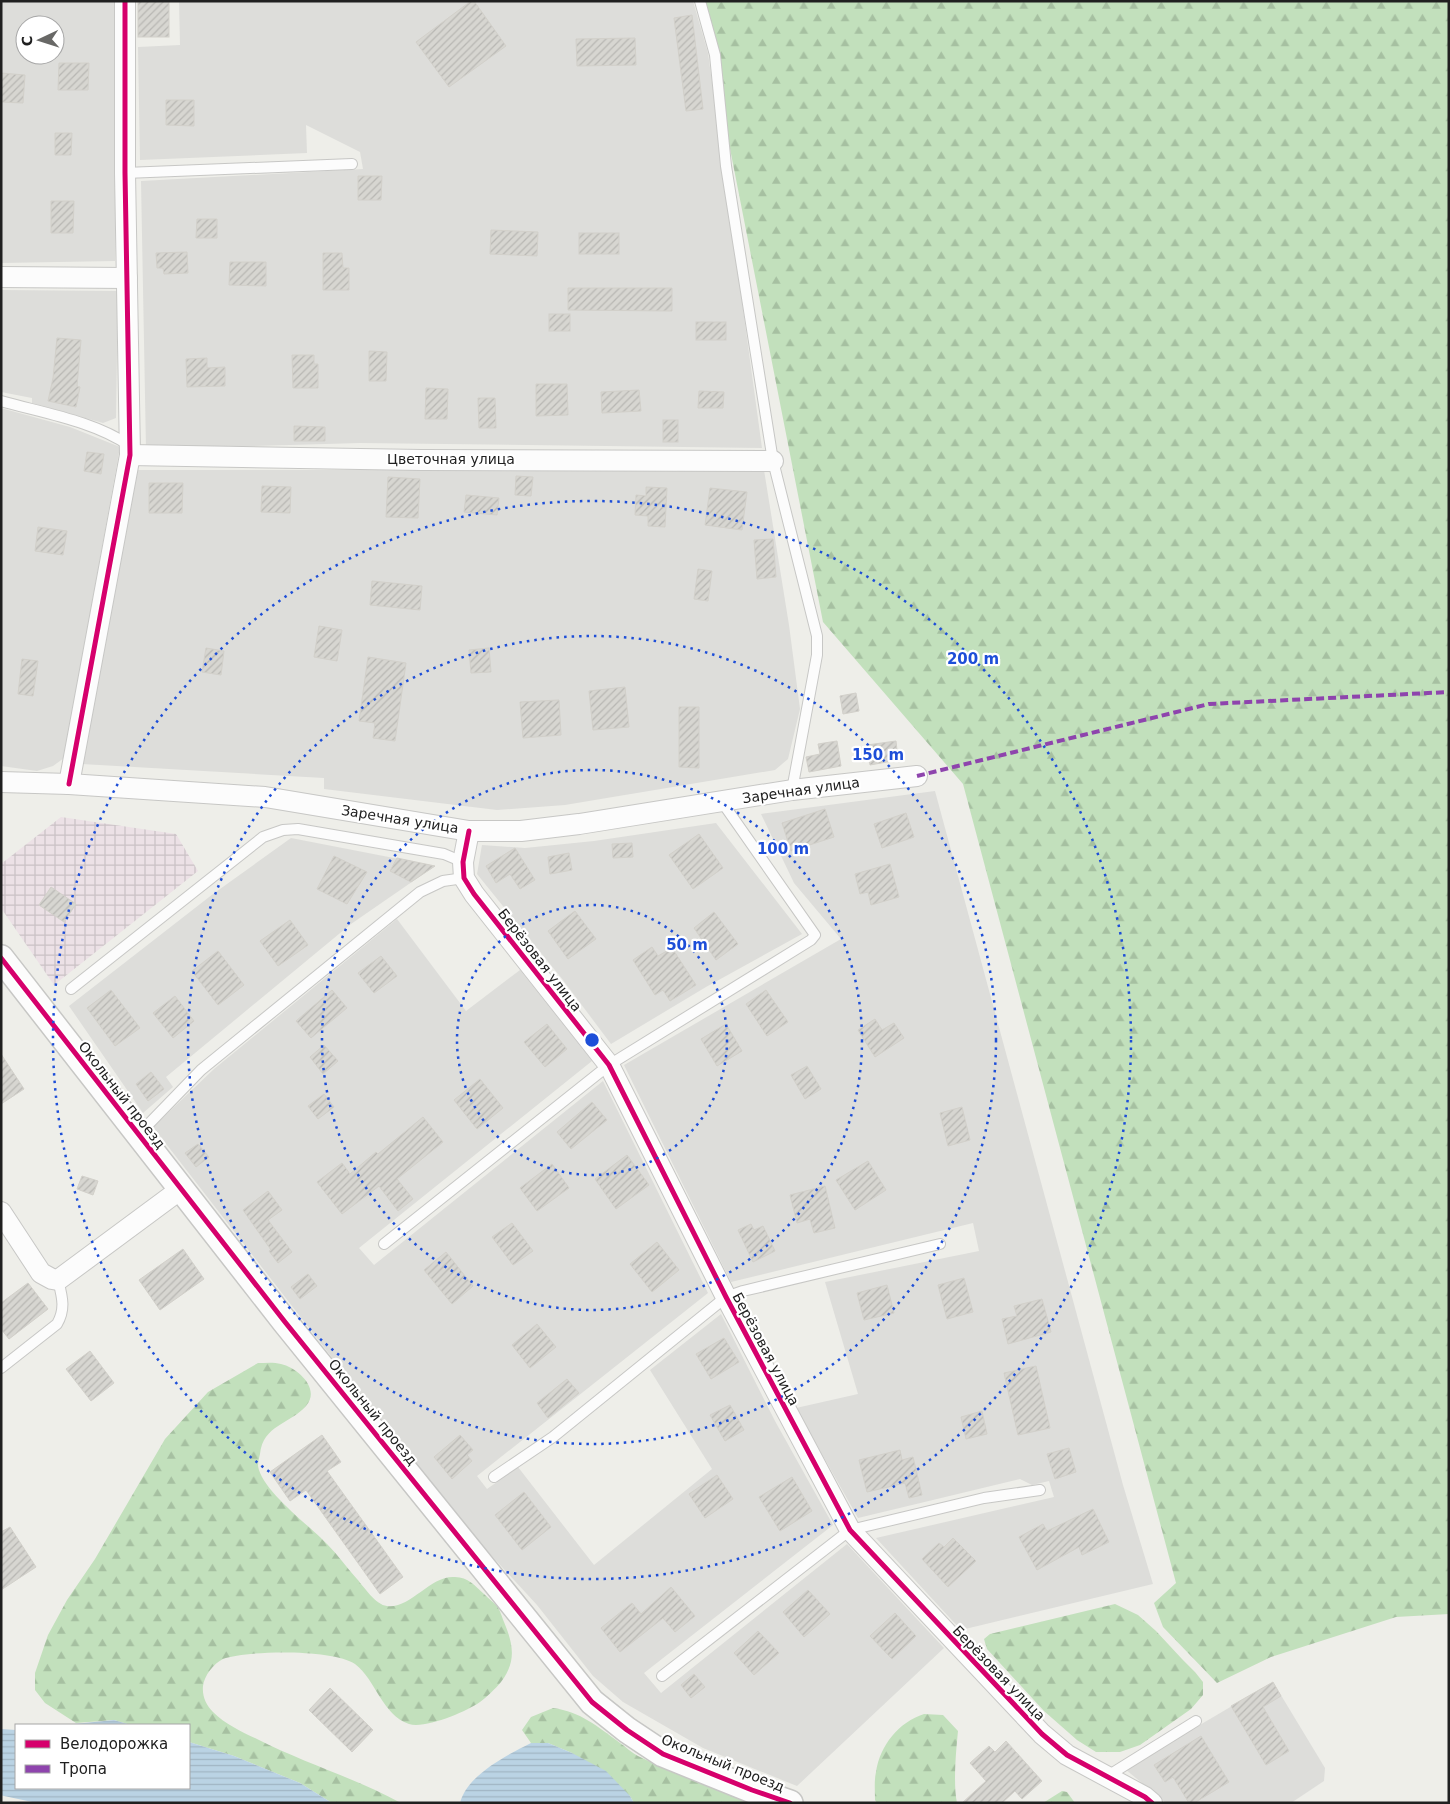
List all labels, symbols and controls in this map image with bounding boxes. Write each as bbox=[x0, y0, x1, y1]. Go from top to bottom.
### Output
north arrow bbox=[15, 15, 65, 65]
text: С bbox=[19, 35, 35, 47]
street label: Цветочная улица bbox=[387, 451, 515, 467]
text: 200 m bbox=[947, 650, 999, 668]
text: 150 m bbox=[852, 746, 904, 764]
street label: Заречная улица bbox=[741, 774, 861, 806]
street label: Заречная улица bbox=[340, 802, 460, 836]
text: 100 m bbox=[757, 840, 809, 858]
street label: Берёзовая улица bbox=[495, 905, 585, 1015]
text: 50 m bbox=[666, 936, 708, 954]
centre of rings bbox=[583, 1031, 601, 1049]
street label: Окольный проезд bbox=[75, 1038, 169, 1152]
street label: Берёзовая улица bbox=[729, 1290, 803, 1408]
street label: Окольный проезд bbox=[325, 1356, 421, 1468]
street label: Берёзовая улица bbox=[950, 1622, 1048, 1724]
legend bbox=[15, 1724, 190, 1789]
street label: Окольный проезд bbox=[659, 1731, 787, 1795]
text: Велодорожка bbox=[60, 1735, 168, 1753]
text: Тропа bbox=[59, 1760, 107, 1778]

